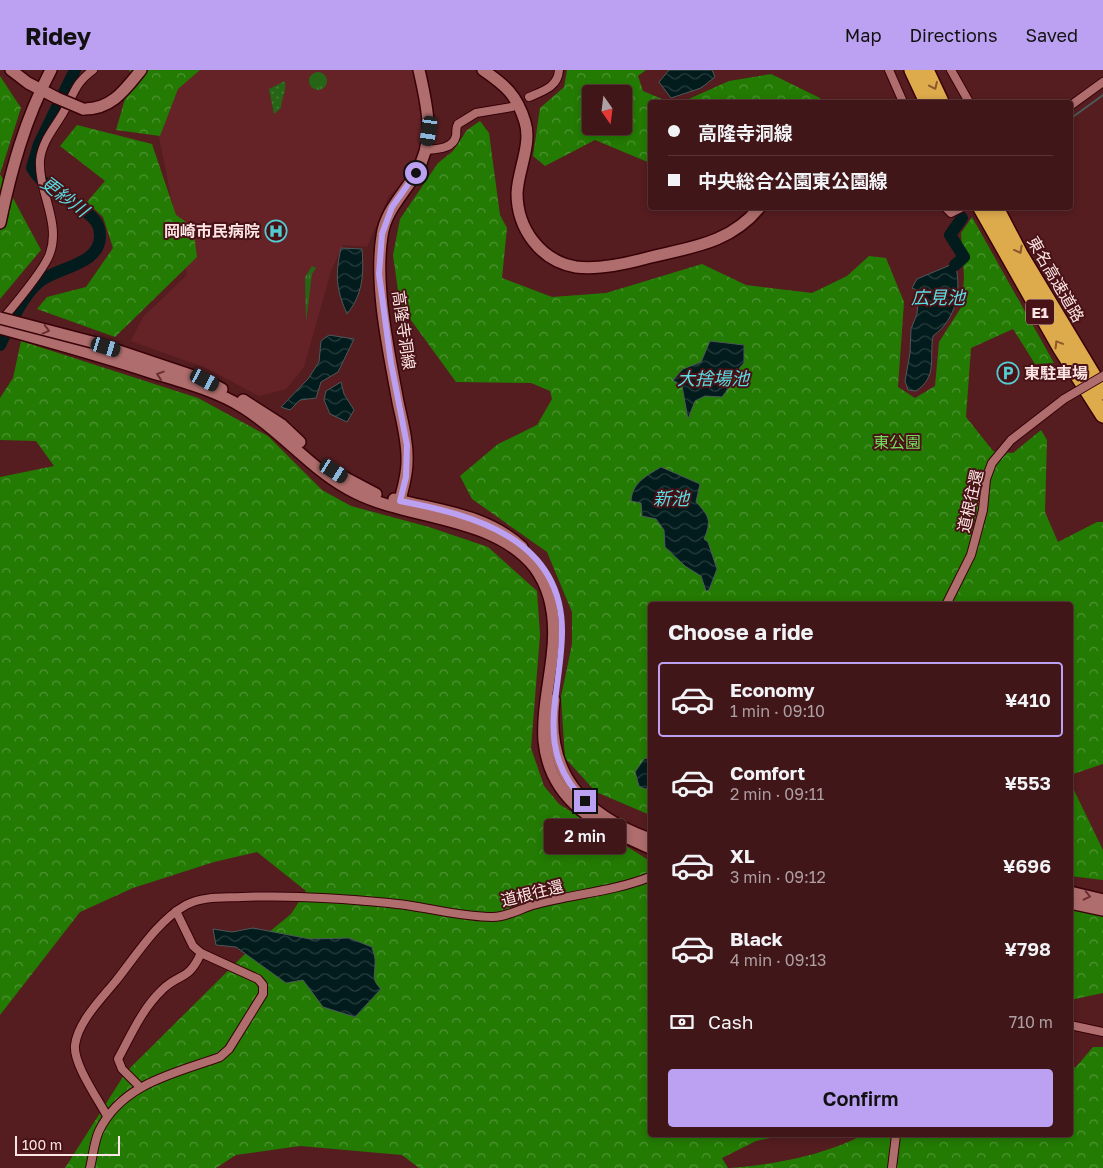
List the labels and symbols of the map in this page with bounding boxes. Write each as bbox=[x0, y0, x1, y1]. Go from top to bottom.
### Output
one-way arrow bbox=[928, 81, 938, 90]
north arrow bbox=[582, 85, 632, 135]
car bbox=[419, 115, 438, 147]
route start bbox=[405, 162, 427, 184]
water label: 更紗川 bbox=[37, 171, 95, 222]
hospital icon: 岡崎市民病院 bbox=[264, 219, 288, 243]
place label: 岡崎市民病院 bbox=[164, 221, 260, 241]
street label: 東名高速道路 bbox=[1023, 232, 1089, 326]
one-way arrow bbox=[1012, 245, 1022, 254]
water label: 広見池 bbox=[911, 286, 967, 308]
street label: 高隆寺洞線 bbox=[389, 289, 419, 371]
road number: E1 bbox=[1026, 300, 1054, 324]
one-way arrow bbox=[41, 325, 49, 335]
car bbox=[89, 335, 122, 359]
one-way arrow bbox=[1055, 340, 1065, 349]
parking icon: 東駐車場 bbox=[996, 361, 1020, 385]
place label: 東駐車場 bbox=[1024, 363, 1088, 383]
car bbox=[188, 367, 221, 393]
water label: 大捨場池 bbox=[677, 367, 751, 389]
one-way arrow bbox=[156, 370, 164, 380]
park label: 東公園 bbox=[873, 432, 921, 452]
car bbox=[317, 457, 350, 485]
street label: 道根往還 bbox=[953, 468, 987, 534]
water label: 新池 bbox=[653, 487, 691, 509]
route end bbox=[574, 790, 596, 812]
callout: 2 min bbox=[544, 818, 626, 854]
street label: 道根往還 bbox=[499, 876, 565, 910]
one-way arrow bbox=[1082, 890, 1091, 901]
scale bar bbox=[15, 1133, 120, 1156]

